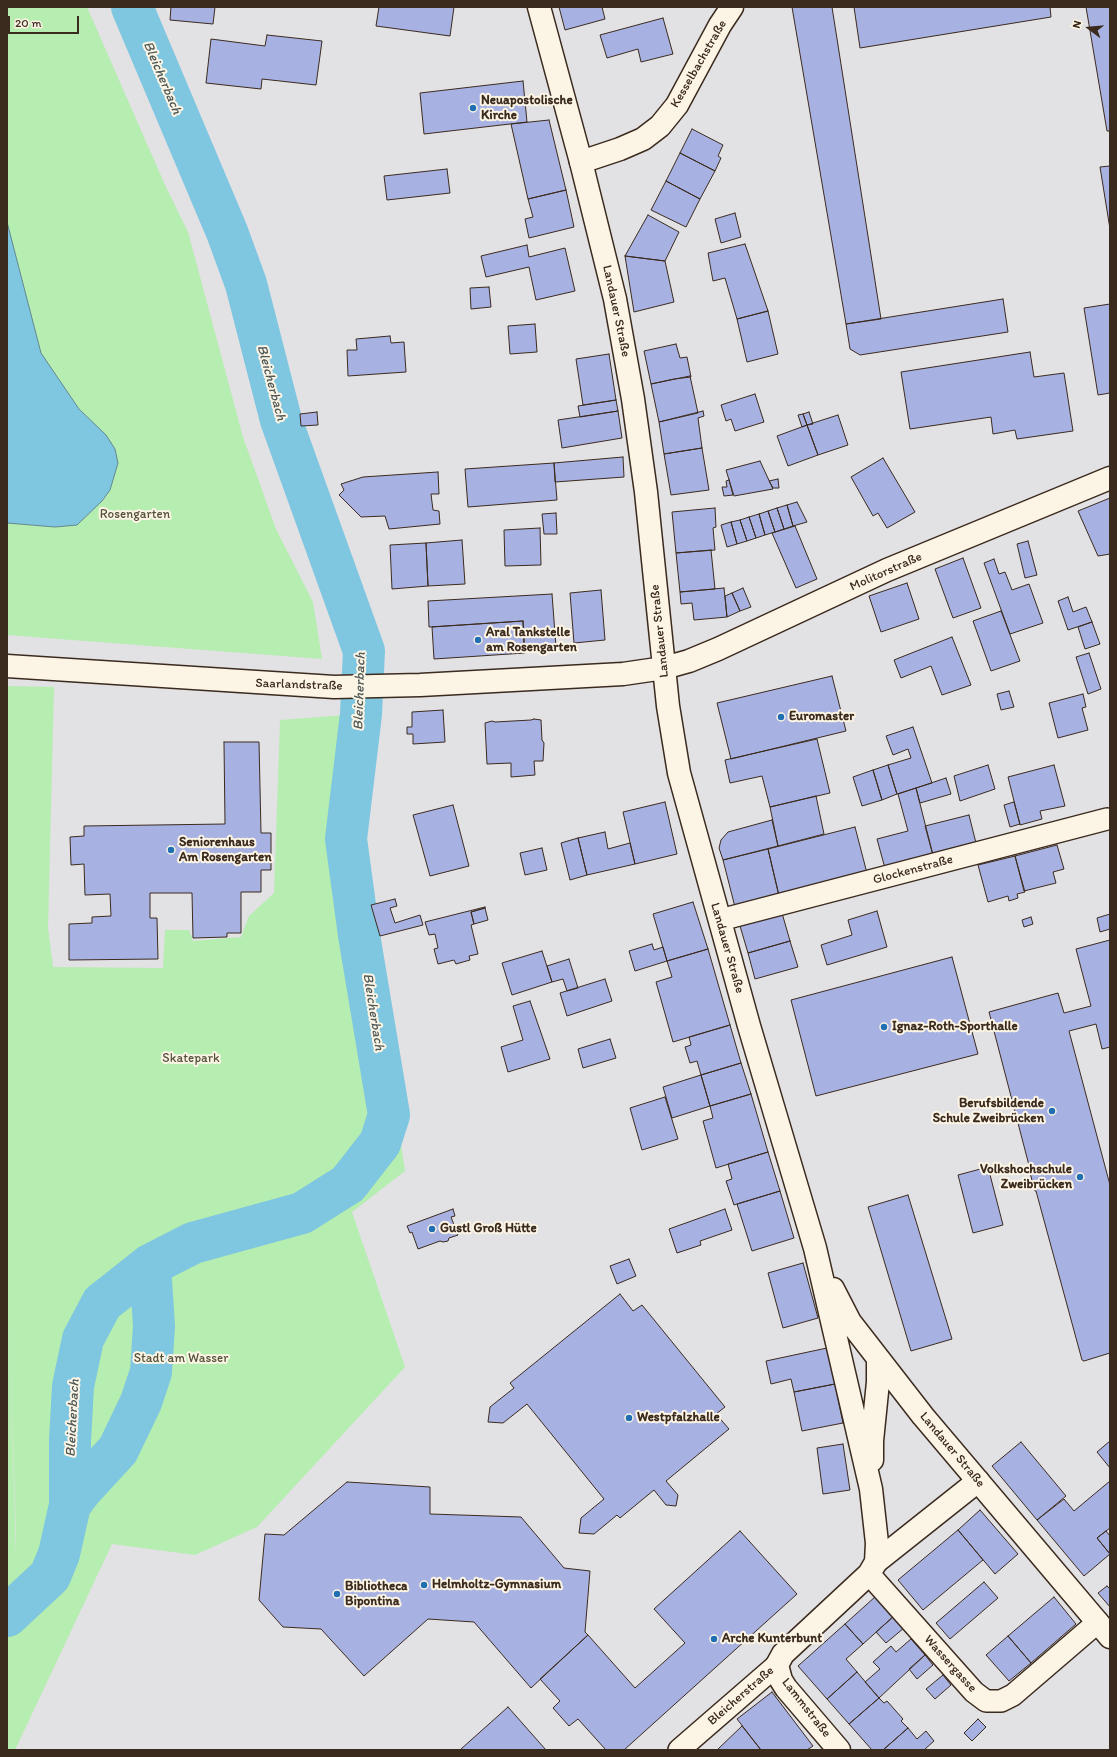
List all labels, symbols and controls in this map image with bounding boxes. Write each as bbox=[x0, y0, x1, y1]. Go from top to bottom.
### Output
scale bar bbox=[10, 8, 81, 34]
north arrow bbox=[1069, 8, 1109, 48]
text: 20 m bbox=[15, 16, 42, 30]
street label: Kesselbachstraße bbox=[668, 17, 730, 111]
text: N bbox=[1070, 19, 1084, 30]
water label: Bleicherbach bbox=[139, 39, 185, 117]
place label: Neuapostolische Kirche bbox=[481, 93, 573, 124]
marker: Neuapostolische Kirche bbox=[468, 103, 478, 113]
street label: Landauer Straße bbox=[599, 264, 633, 358]
water label: Bleicherbach bbox=[253, 343, 289, 423]
park label: Rosengarten bbox=[100, 507, 170, 523]
street label: Molitorstraße bbox=[848, 549, 924, 595]
street label: Landauer Straße bbox=[647, 584, 673, 678]
place label: Aral Tankstelle am Rosengarten bbox=[486, 625, 577, 656]
marker: Aral Tankstelle am Rosengarten bbox=[473, 635, 483, 645]
water label: Bleicherbach bbox=[350, 652, 370, 730]
street label: Saarlandstraße bbox=[255, 676, 343, 694]
place label: Euromaster bbox=[789, 709, 854, 725]
marker: Euromaster bbox=[776, 712, 786, 722]
place label: Seniorenhaus Am Rosengarten bbox=[179, 835, 272, 866]
marker: Seniorenhaus Am Rosengarten bbox=[166, 845, 176, 855]
street label: Glockenstraße bbox=[871, 852, 955, 888]
street label: Landauer Straße bbox=[707, 901, 747, 995]
water label: Bleicherbach bbox=[359, 972, 387, 1052]
place label: Ignaz-Roth-Sporthalle bbox=[892, 1019, 1018, 1035]
marker: Ignaz-Roth-Sporthalle bbox=[879, 1022, 889, 1032]
park label: Skatepark bbox=[162, 1051, 220, 1067]
place label: Berufsbildende Schule Zweibrücken bbox=[933, 1096, 1044, 1127]
marker: Berufsbildende Schule Zweibrücken bbox=[1047, 1106, 1057, 1116]
place label: Volkshochschule Zweibrücken bbox=[980, 1162, 1072, 1193]
marker: Volkshochschule Zweibrücken bbox=[1075, 1172, 1085, 1182]
place label: Gustl Groß Hütte bbox=[440, 1221, 537, 1237]
marker: Gustl Groß Hütte bbox=[427, 1224, 437, 1234]
park label: Stadt am Wasser bbox=[134, 1351, 228, 1367]
water label: Bleicherbach bbox=[63, 1379, 83, 1457]
street label: Landauer Straße bbox=[916, 1409, 988, 1491]
place label: Westpfalzhalle bbox=[637, 1410, 720, 1426]
marker: Westpfalzhalle bbox=[624, 1413, 634, 1423]
place label: Helmholtz-Gymnasium bbox=[432, 1577, 561, 1593]
place label: Bibliotheca Bipontina bbox=[345, 1579, 407, 1610]
marker: Helmholtz-Gymnasium bbox=[419, 1580, 429, 1590]
marker: Bibliotheca Bipontina bbox=[332, 1589, 342, 1599]
place label: Arche Kunterbunt bbox=[722, 1631, 822, 1647]
street label: Wassergasse bbox=[920, 1632, 980, 1696]
marker: Arche Kunterbunt bbox=[709, 1634, 719, 1644]
street label: Bleicherstraße bbox=[705, 1663, 777, 1729]
street label: Lammstraße bbox=[778, 1675, 834, 1741]

